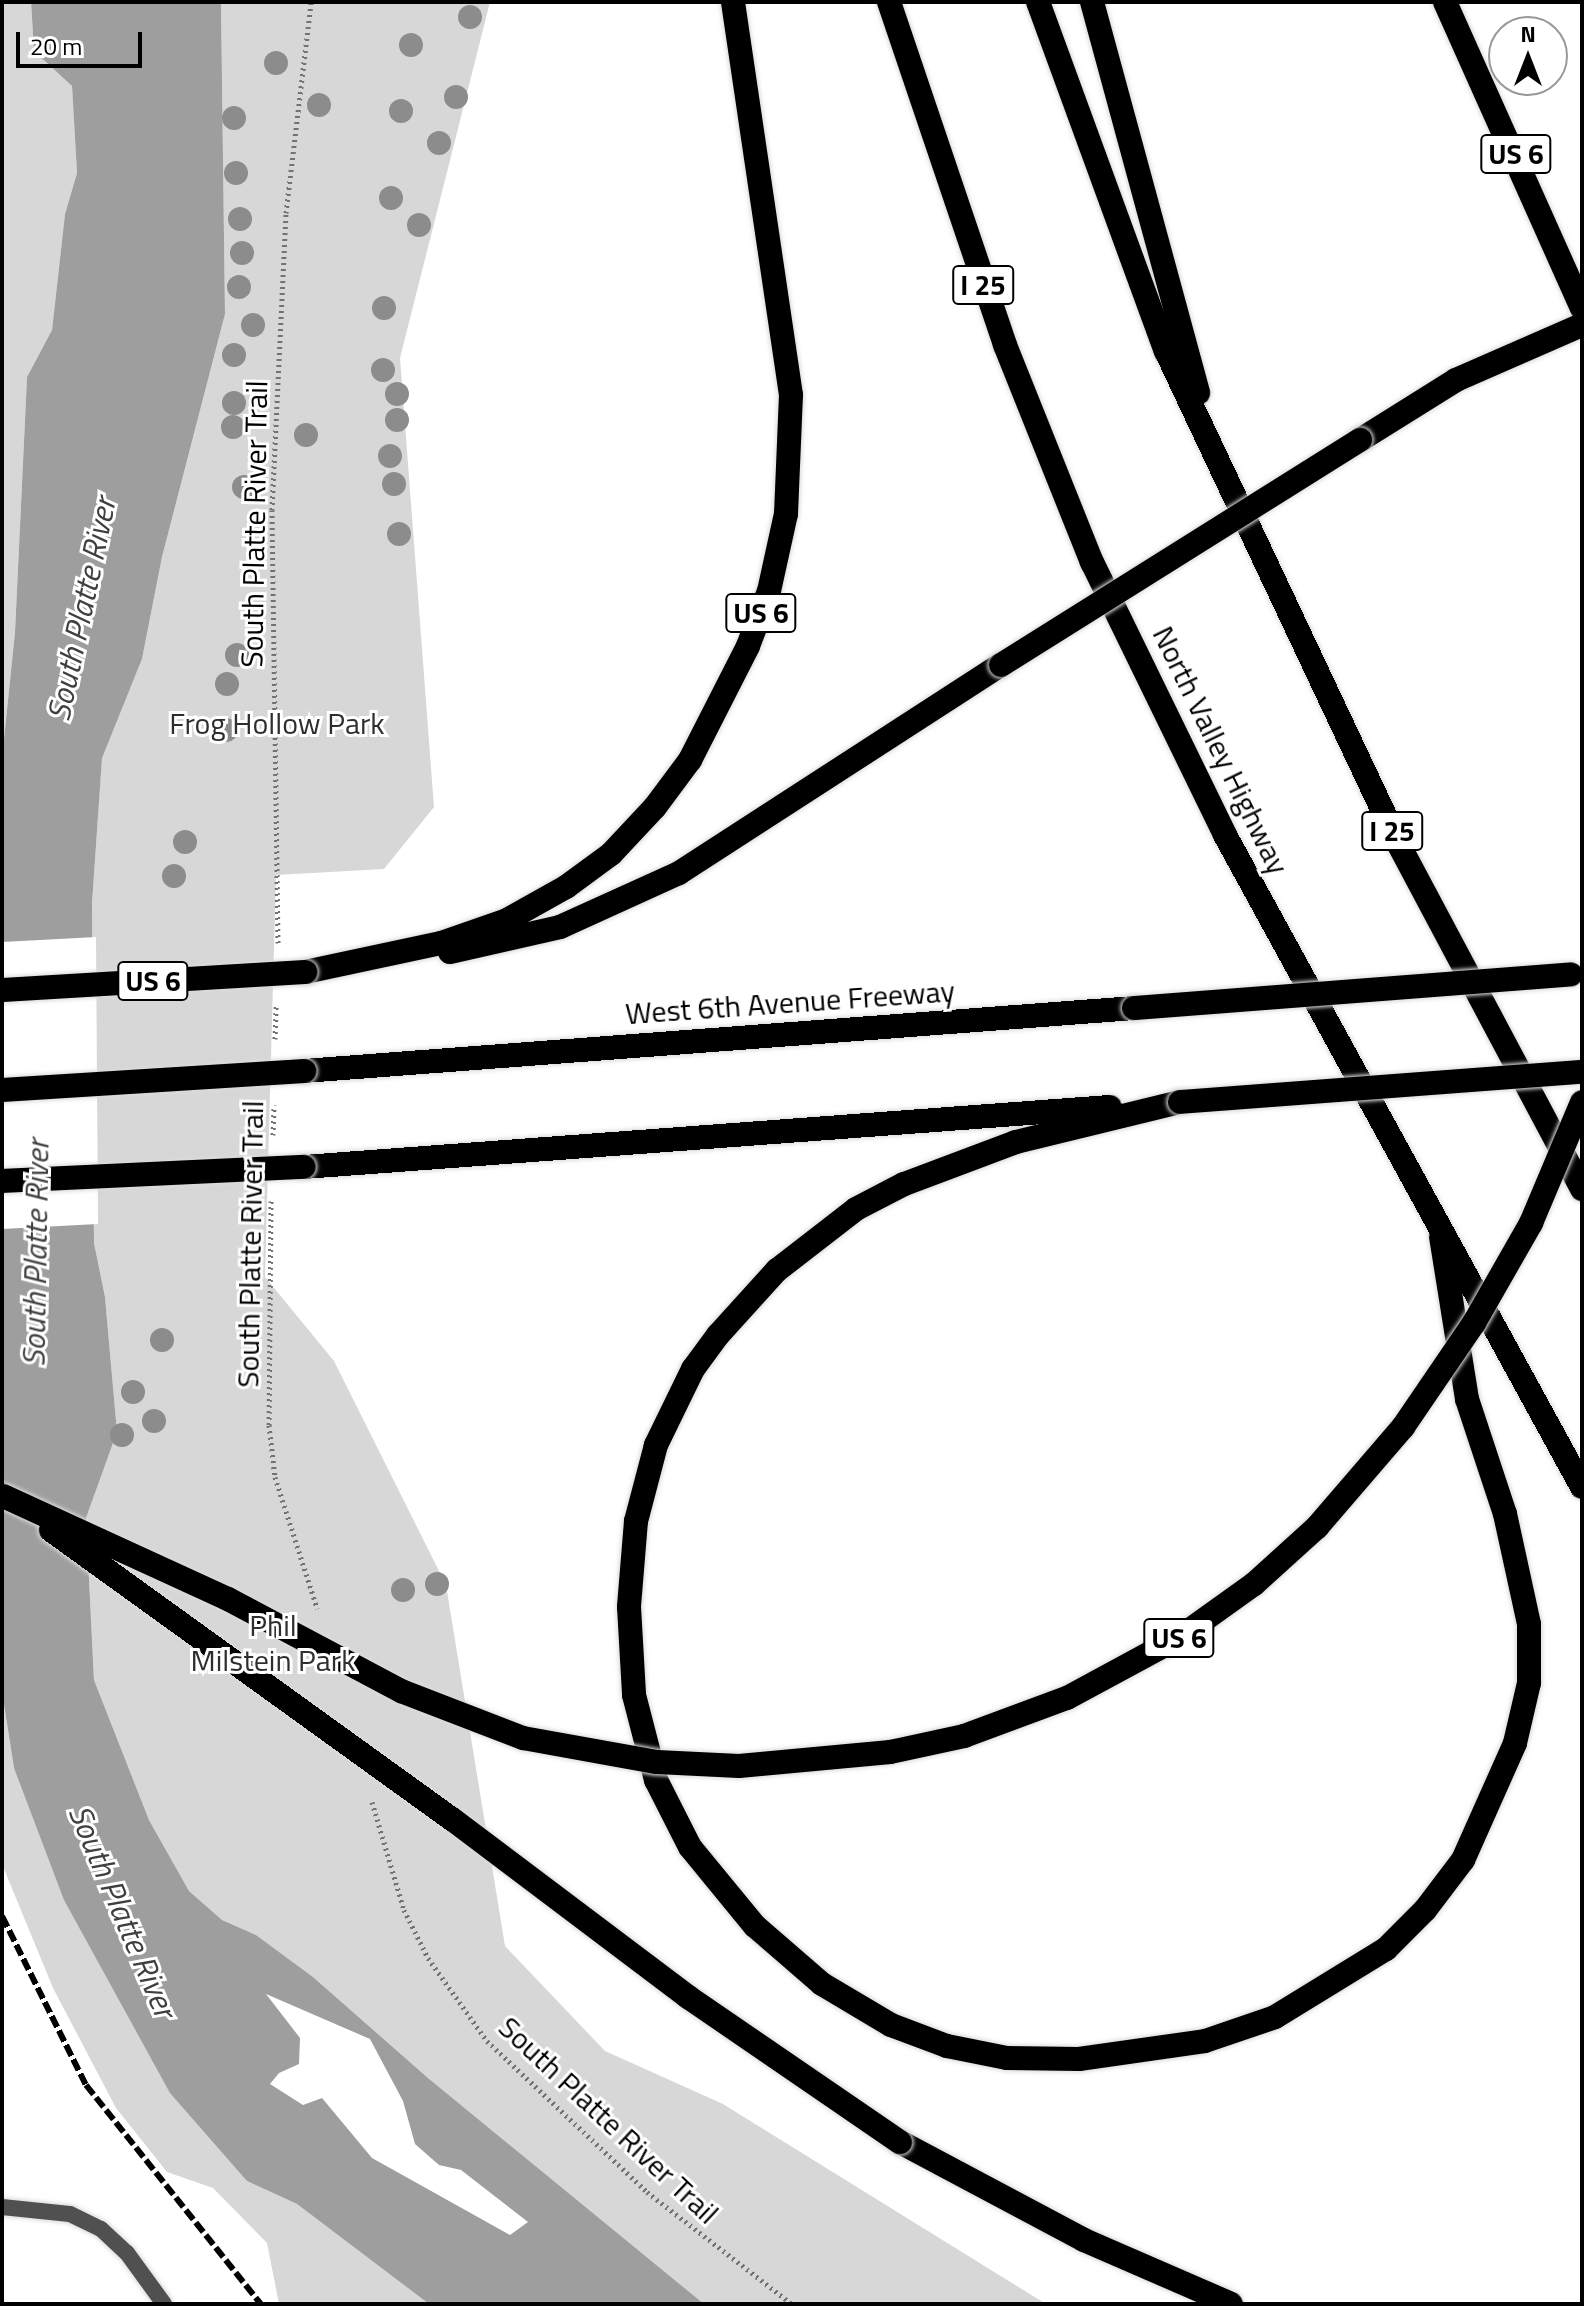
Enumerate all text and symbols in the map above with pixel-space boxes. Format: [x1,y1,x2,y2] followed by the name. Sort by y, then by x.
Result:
[20,16,146,66] scale bar
[1488,16,1568,96] north arrow
[1520,17,1536,51] text: N
[30,28,82,64] text: 20 m
[1480,130,1552,178] road number: US 6
[951,261,1015,309] road number: I 25
[233,380,275,668] street label: South Platte River Trail
[39,494,123,724] water label: South Platte River
[725,589,797,637] road number: US 6
[1145,620,1297,880] street label: North Valley Highway
[169,705,385,741] park label: Frog Hollow Park
[1360,807,1424,855] road number: I 25
[117,957,189,1005] road number: US 6
[624,973,956,1031] street label: West 6th Avenue Freeway
[229,1100,271,1388] street label: South Platte River Trail
[14,1139,56,1367] water label: South Platte River
[190,1607,356,1678] park label: Phil Milstein Park
[1143,1614,1215,1662] road number: US 6
[61,1799,185,2023] water label: South Platte River
[492,2009,726,2231] street label: South Platte River Trail

